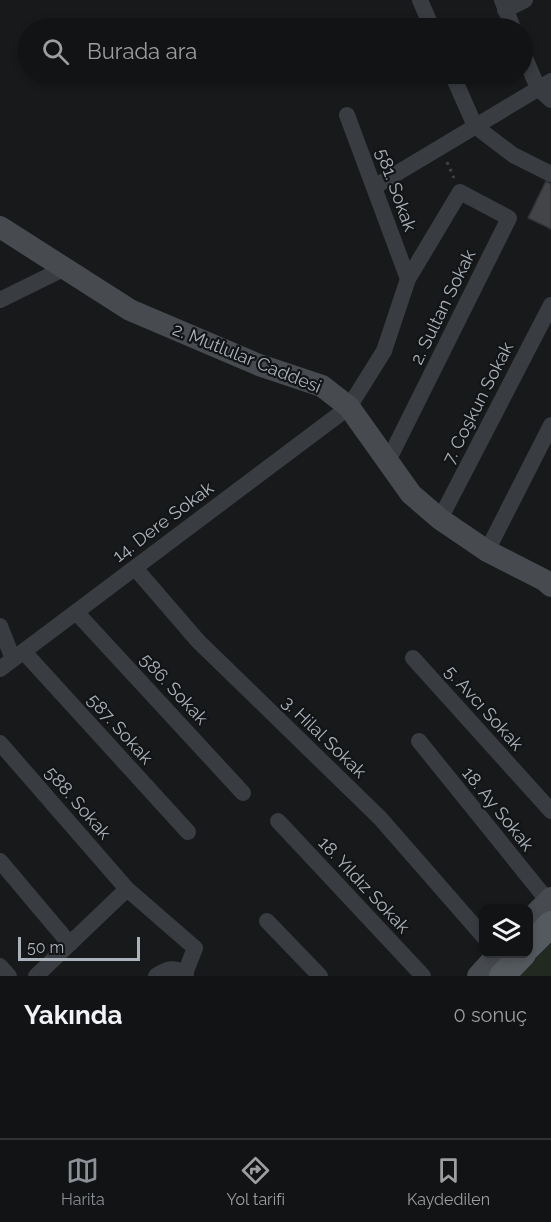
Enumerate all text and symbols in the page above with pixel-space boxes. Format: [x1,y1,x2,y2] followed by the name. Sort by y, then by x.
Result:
[18,18,533,84] search box
[39,35,72,68] icon: search
[87,38,197,64] text: Burada ara
[372,146,421,235] street label: 581. Sokak
[406,245,480,368] street label: 2. Sultan Sokak
[170,318,325,397] street label: 2. Mutlular Caddesi
[438,338,518,467] street label: 7. Coşkun Sokak
[108,477,218,566] street label: 14. Dere Sokak
[136,649,213,729] street label: 586. Sokak
[441,661,528,755] street label: 5. Avcı Sokak
[83,689,158,769] street label: 587. Sokak
[278,691,371,782] street label: 3. Hilal Sokak
[41,762,116,844] street label: 588. Sokak
[458,763,539,855] street label: 18. Ay Sokak
[314,832,415,938] street label: 18. Yıldız Sokak
[479,904,533,958] map controls
[479,904,533,958] button: layers
[18,934,140,962] scale bar
[27,938,64,957] text: 50 m
[24,1000,122,1030] text: Yakında
[454,1003,527,1027] text: 0 sonuç
[61,1154,105,1209] tab: Harita
[227,1154,285,1209] tab: Yol tarifi
[407,1154,490,1209] tab: Kaydedilen

